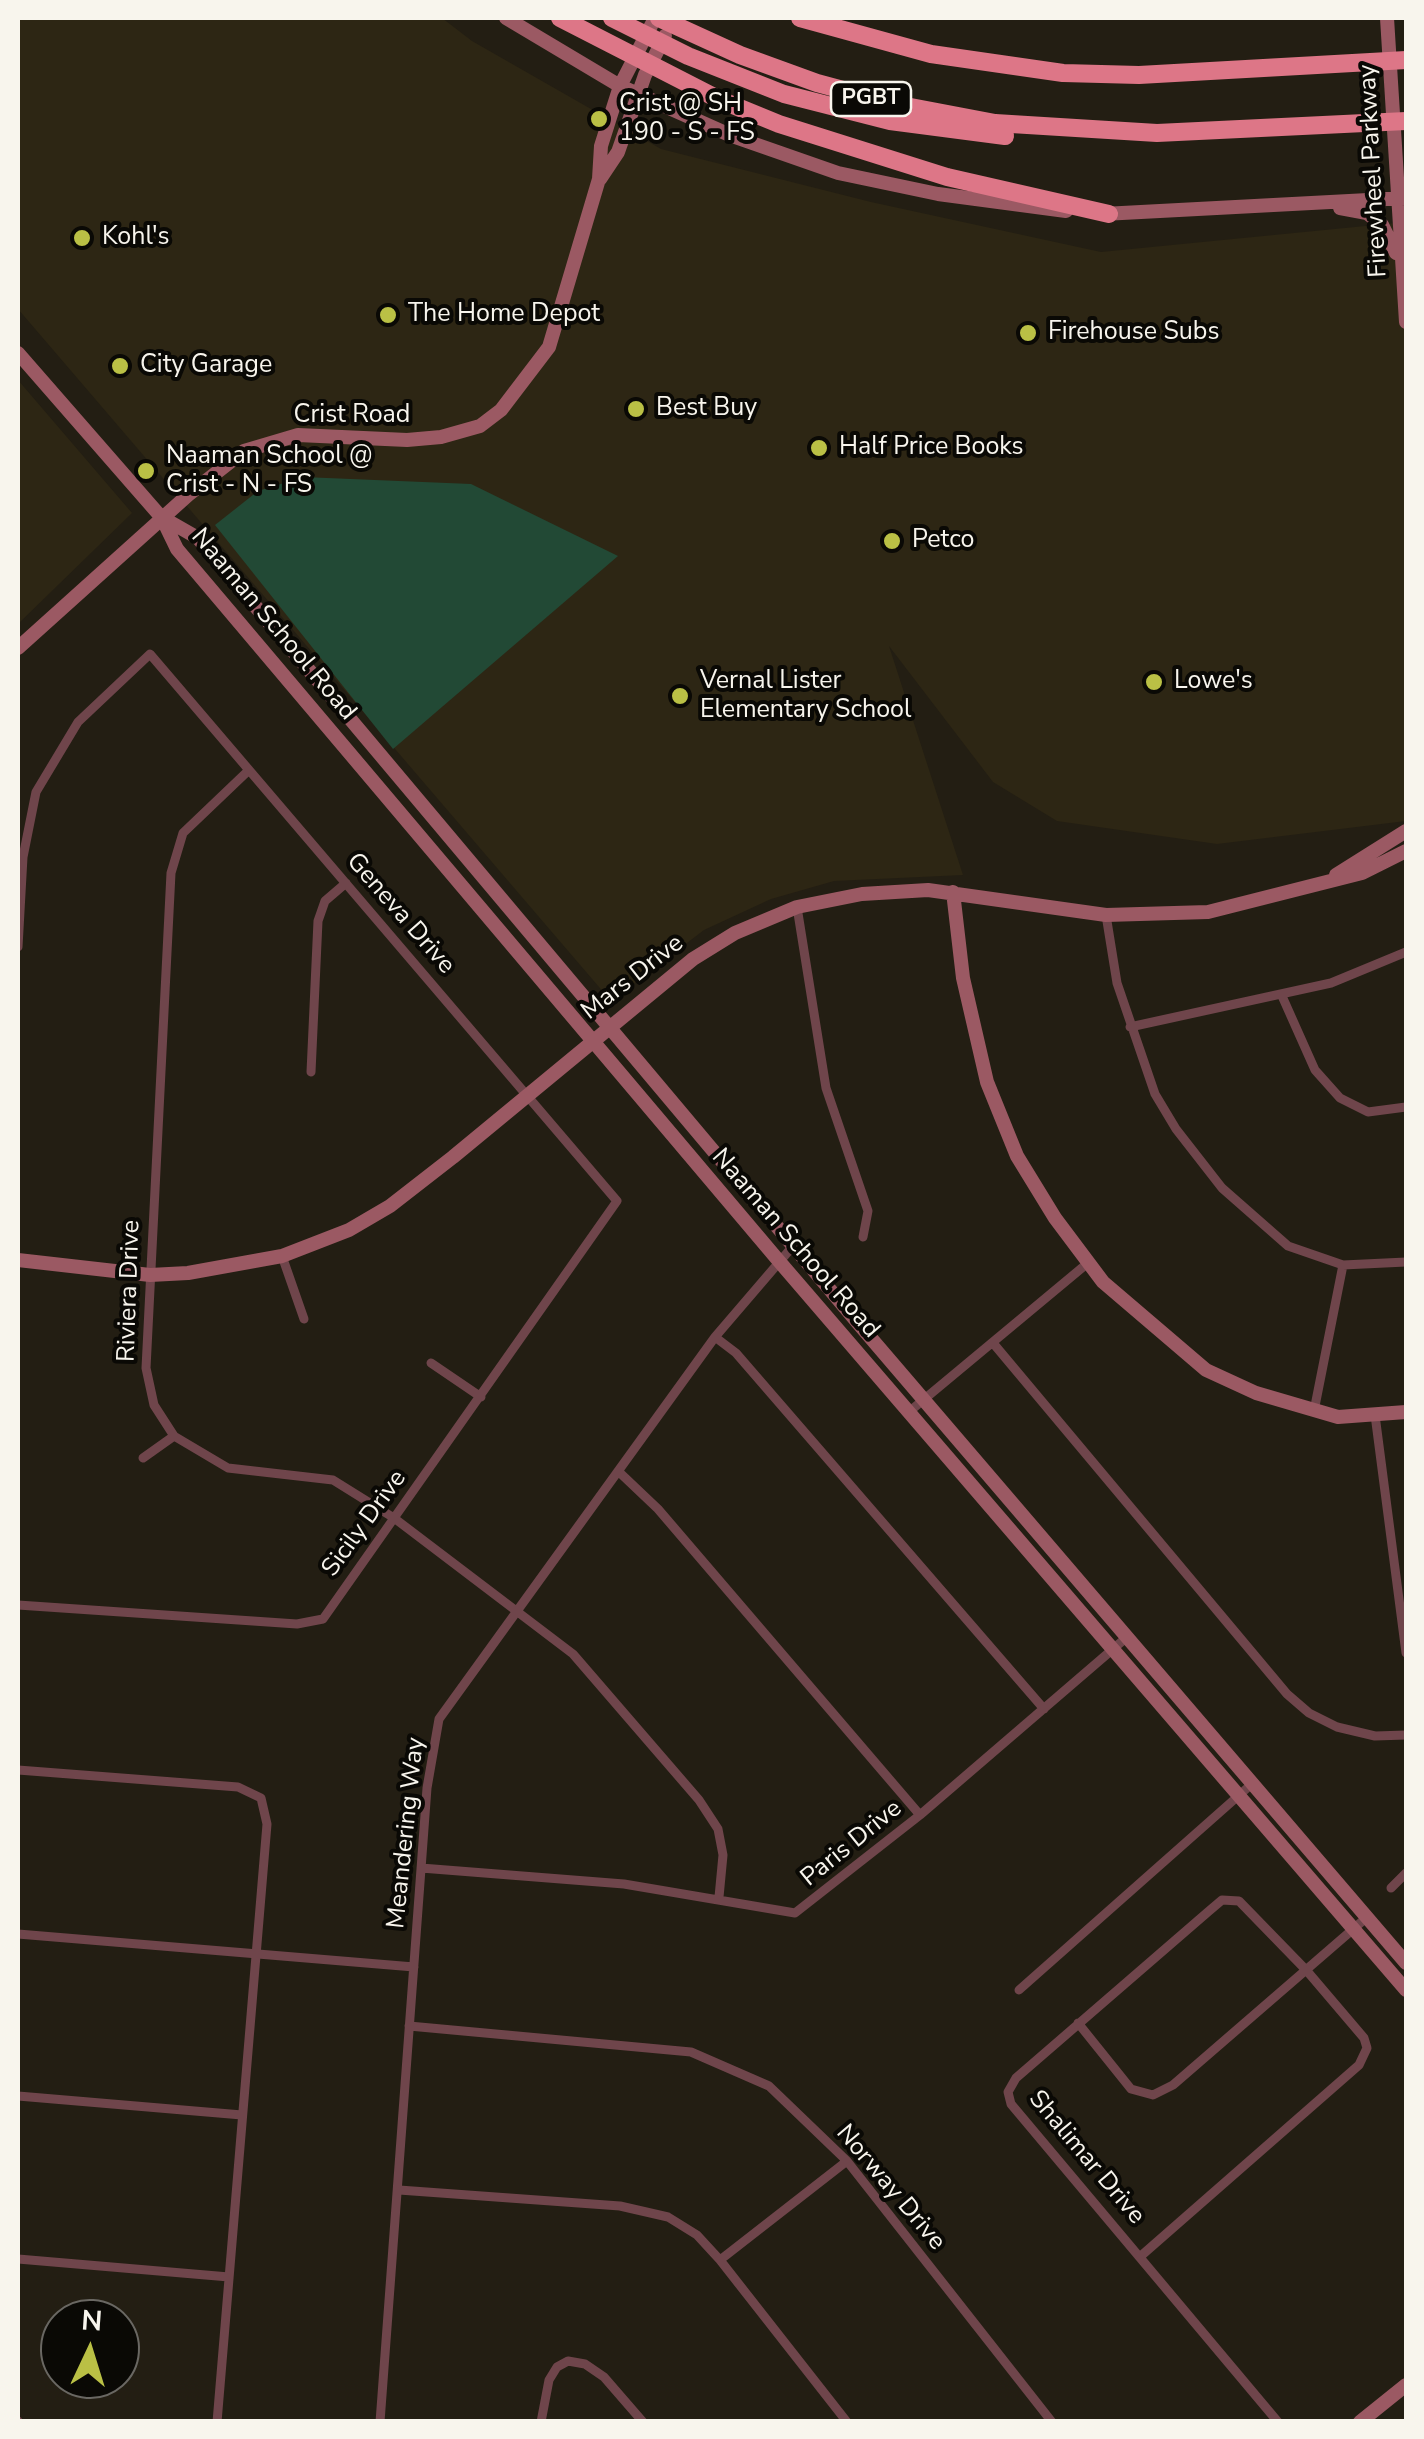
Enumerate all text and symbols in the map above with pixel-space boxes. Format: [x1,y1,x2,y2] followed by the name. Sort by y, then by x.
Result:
[1353,64,1395,278] street label: Firewheel Parkway
[831,82,911,116] road number: PGBT
[619,90,755,149] place label: Crist @ SH 190 - S - FS
[588,108,610,130] marker: Crist @ SH 190 - S - FS
[102,223,169,253] place label: Kohl's
[71,227,93,249] marker: Kohl's
[408,300,600,330] place label: The Home Depot
[377,304,399,326] marker: The Home Depot
[1048,318,1219,348] place label: Firehouse Subs
[1017,322,1039,344] marker: Firehouse Subs
[140,351,272,381] place label: City Garage
[109,355,131,377] marker: City Garage
[656,394,757,424] place label: Best Buy
[625,398,647,420] marker: Best Buy
[294,401,410,431] street label: Crist Road
[839,433,1024,463] place label: Half Price Books
[808,437,830,459] marker: Half Price Books
[166,442,373,501] place label: Naaman School @ Crist - N - FS
[135,460,157,482] marker: Naaman School @ Crist - N - FS
[184,523,362,727] street label: Naaman School Road
[912,526,974,556] place label: Petco
[881,530,903,552] marker: Petco
[700,667,911,726] place label: Vernal Lister Elementary School
[1174,667,1253,697] place label: Lowe's
[1143,671,1165,693] marker: Lowe's
[669,685,691,707] marker: Vernal Lister Elementary School
[339,847,461,981] street label: Geneva Drive
[576,929,690,1027] street label: Mars Drive
[705,1143,885,1345] street label: Naaman School Road
[113,1219,147,1363] street label: Riviera Drive
[316,1465,414,1583] street label: Sicily Drive
[382,1736,432,1930] street label: Meandering Way
[796,1794,908,1894] street label: Paris Drive
[1021,2085,1151,2231] street label: Shalimar Drive
[829,2119,951,2257] street label: Norway Drive
[40,2299,140,2399] north arrow
[80,2301,104,2341] text: N

